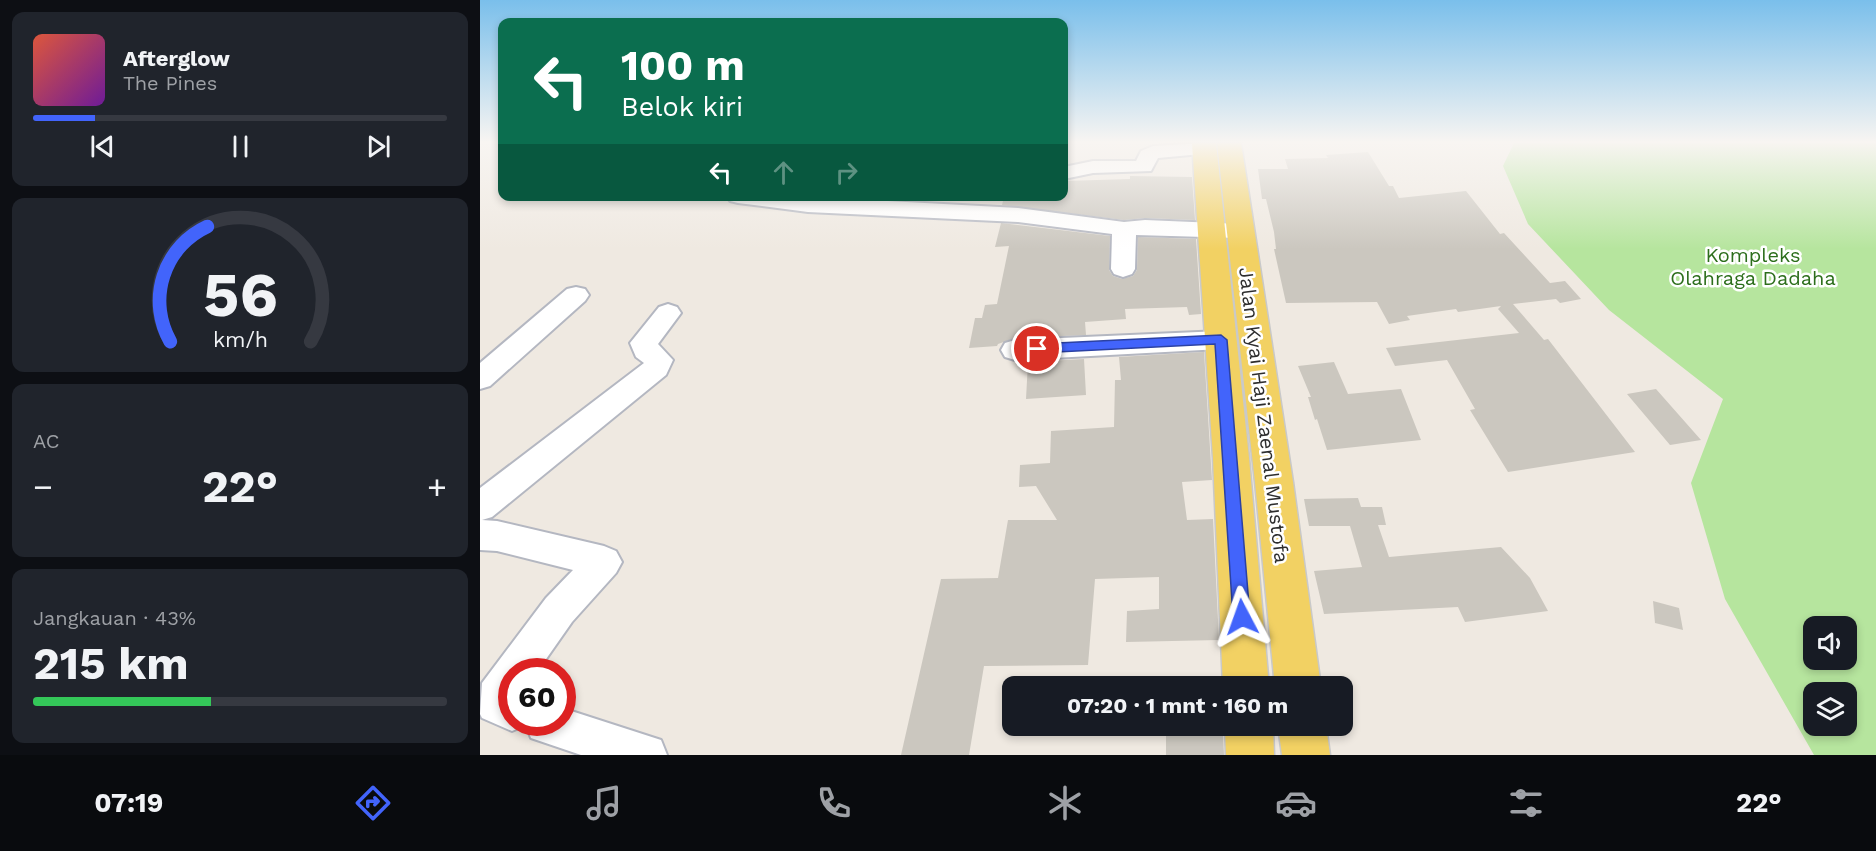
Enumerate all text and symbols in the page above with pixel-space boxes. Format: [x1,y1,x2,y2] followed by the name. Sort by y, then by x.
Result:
[621,41,745,90] text: 100 m
[522,42,600,120] icon: left
[123,46,230,71] text: Afterglow
[123,71,217,95] text: The Pines
[621,91,743,123] text: Belok kiri
[86,130,119,163] icon: previous
[224,130,257,163] icon: pause
[362,130,395,163] icon: next
[704,156,737,189] icon: left
[767,156,800,189] icon: ahead
[830,156,863,189] icon: right
[1670,243,1836,290] park label: Kompleks Olahraga Dadaha
[203,258,277,331] text: 56
[1234,266,1294,564] street label: Jalan Kyai Haji Zaenal Mustofa
[1011,323,1062,374] pin
[212,327,268,352] text: km/h
[1020,332,1053,365] icon: arrive
[33,429,59,453] text: AC
[202,460,278,513] text: 22°
[33,467,53,506] text: −
[427,467,447,506] text: +
[1210,585,1274,649] position arrow
[33,606,196,630] text: Jangkauan · 43%
[1803,616,1857,736] map controls
[1803,616,1857,670] button: sound
[33,637,189,690] text: 215 km
[498,658,576,736] speed limit sign: 60
[1803,682,1857,736] button: layers
[1067,693,1288,718] text: 07:20 · 1 mnt · 160 m
[352,782,394,824] icon: directions
[583,782,625,824] icon: music
[813,782,855,824] icon: phone
[1044,782,1086,824] icon: climate
[1275,782,1317,824] icon: car
[1505,782,1547,824] icon: filters
[94,787,163,819] text: 07:19
[1736,787,1782,819] text: 22°

